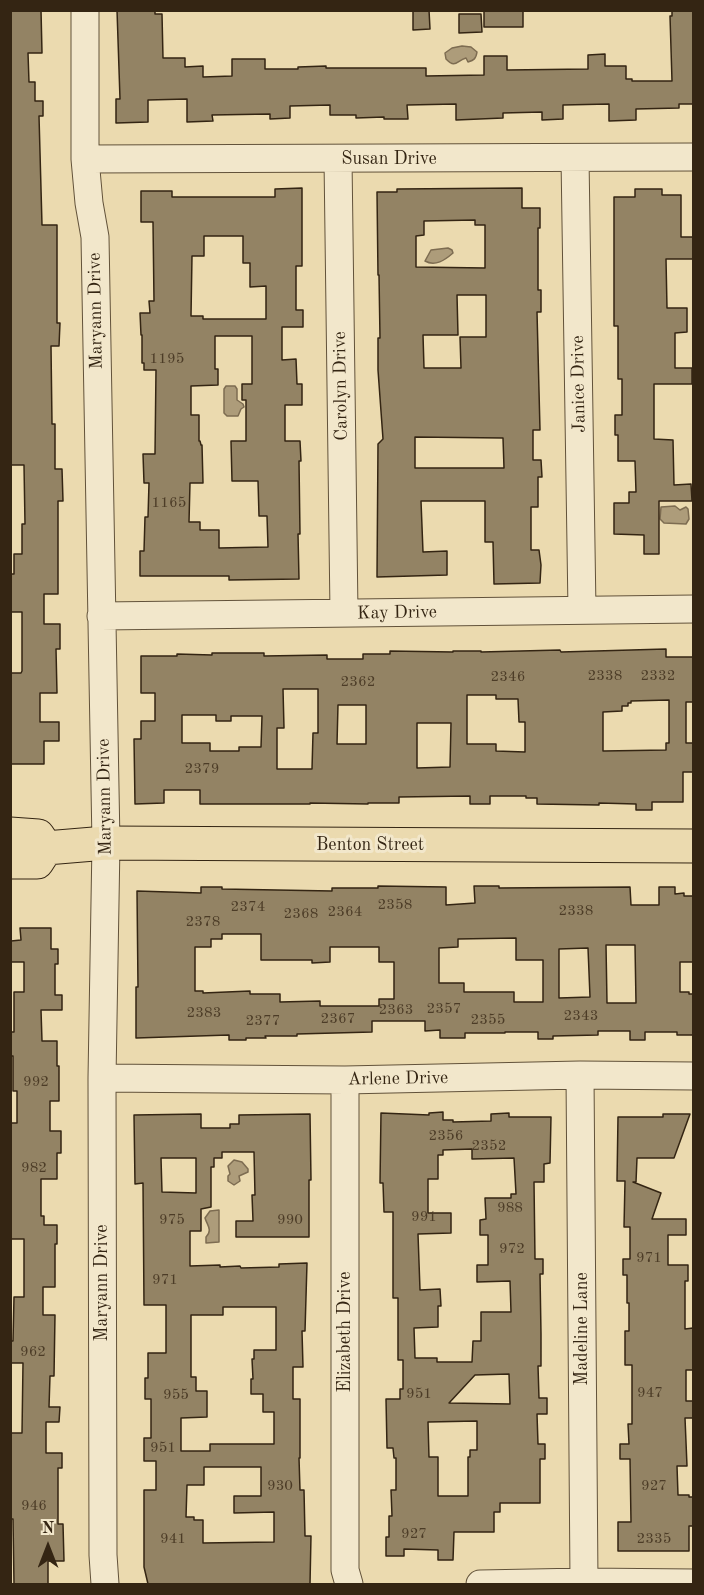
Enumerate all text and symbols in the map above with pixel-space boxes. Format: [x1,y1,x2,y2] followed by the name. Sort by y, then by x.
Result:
[341,148,437,170] street label: Susan Drive
[84,252,108,370] street label: Maryann Drive
[329,331,353,441] street label: Carolyn Drive
[567,335,591,433] street label: Janice Drive
[150,350,184,368] house number: 1195
[152,494,186,512] house number: 1165
[357,602,437,624] street label: Kay Drive
[588,667,622,685] house number: 2338
[641,667,675,685] house number: 2332
[491,668,525,686] house number: 2346
[341,673,375,691] house number: 2362
[93,738,117,856] street label: Maryann Drive
[185,760,219,778] house number: 2379
[316,834,424,856] street label: Benton Street
[378,896,412,914] house number: 2358
[231,898,265,916] house number: 2374
[559,902,593,920] house number: 2338
[328,903,362,921] house number: 2364
[284,905,318,923] house number: 2368
[186,913,220,931] house number: 2378
[427,1000,461,1018] house number: 2357
[379,1001,413,1019] house number: 2363
[187,1004,221,1022] house number: 2383
[564,1007,598,1025] house number: 2343
[321,1010,355,1028] house number: 2367
[471,1011,505,1029] house number: 2355
[246,1012,280,1030] house number: 2377
[348,1067,448,1091] street label: Arlene Drive
[23,1073,49,1091] house number: 992
[429,1127,463,1145] house number: 2356
[472,1137,506,1155] house number: 2352
[21,1159,47,1177] house number: 982
[497,1199,523,1217] house number: 988
[411,1208,437,1226] house number: 991
[159,1211,185,1229] house number: 975
[277,1211,303,1229] house number: 990
[91,1225,113,1341] street label: Maryann Drive
[499,1240,525,1258] house number: 972
[636,1249,662,1267] house number: 971
[152,1271,178,1289] house number: 971
[334,1272,356,1392] street label: Elizabeth Drive
[571,1272,593,1386] street label: Madeline Lane
[20,1343,46,1361] house number: 962
[637,1384,663,1402] house number: 947
[406,1385,432,1403] house number: 951
[163,1386,189,1404] house number: 955
[150,1439,176,1457] house number: 951
[267,1477,293,1495] house number: 930
[641,1477,667,1495] house number: 927
[21,1497,47,1515] house number: 946
[18,1517,78,1577] north arrow
[42,1521,54,1537] text: N
[401,1525,427,1543] house number: 927
[160,1530,186,1548] house number: 941
[637,1530,671,1548] house number: 2335

